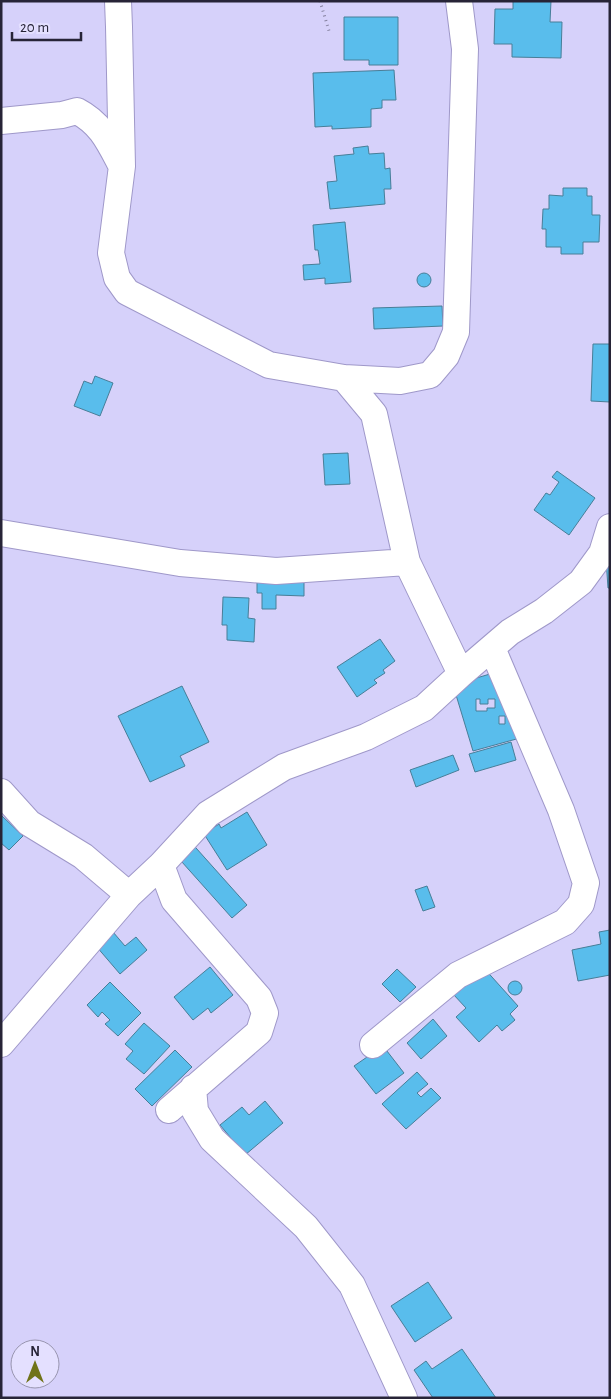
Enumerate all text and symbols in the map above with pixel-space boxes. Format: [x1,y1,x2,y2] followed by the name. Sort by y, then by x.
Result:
[12,10,81,42] scale bar
[20,20,49,35] text: 20 m
[10,1339,60,1389] north arrow
[30,1345,40,1359] text: N

